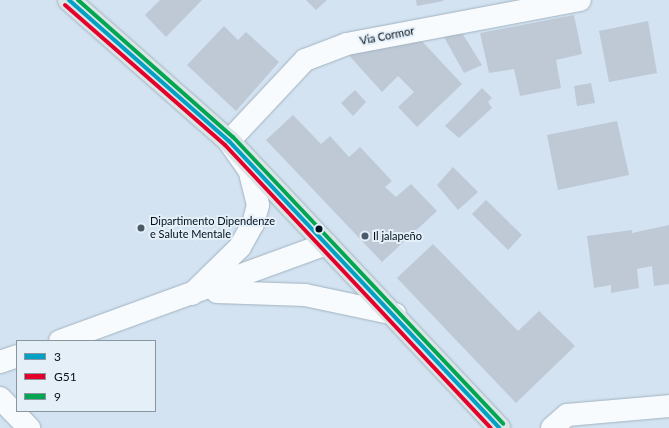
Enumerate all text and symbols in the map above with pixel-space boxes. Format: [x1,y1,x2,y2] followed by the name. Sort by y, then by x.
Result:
[359,24,415,48] street label: Via Cormor
[150,215,275,241] place label: Dipartimento Dipendenze e Salute Mentale
[135,222,147,234] marker: Dipartimento Dipendenze e Salute Mentale
[314,224,324,234] unlabelled marker
[373,229,422,243] place label: Il jalapeño
[360,231,370,241] marker: Il jalapeño
[16,340,156,412] legend
[54,349,61,364] text: 3
[54,369,77,384] text: G51
[54,389,61,404] text: 9

